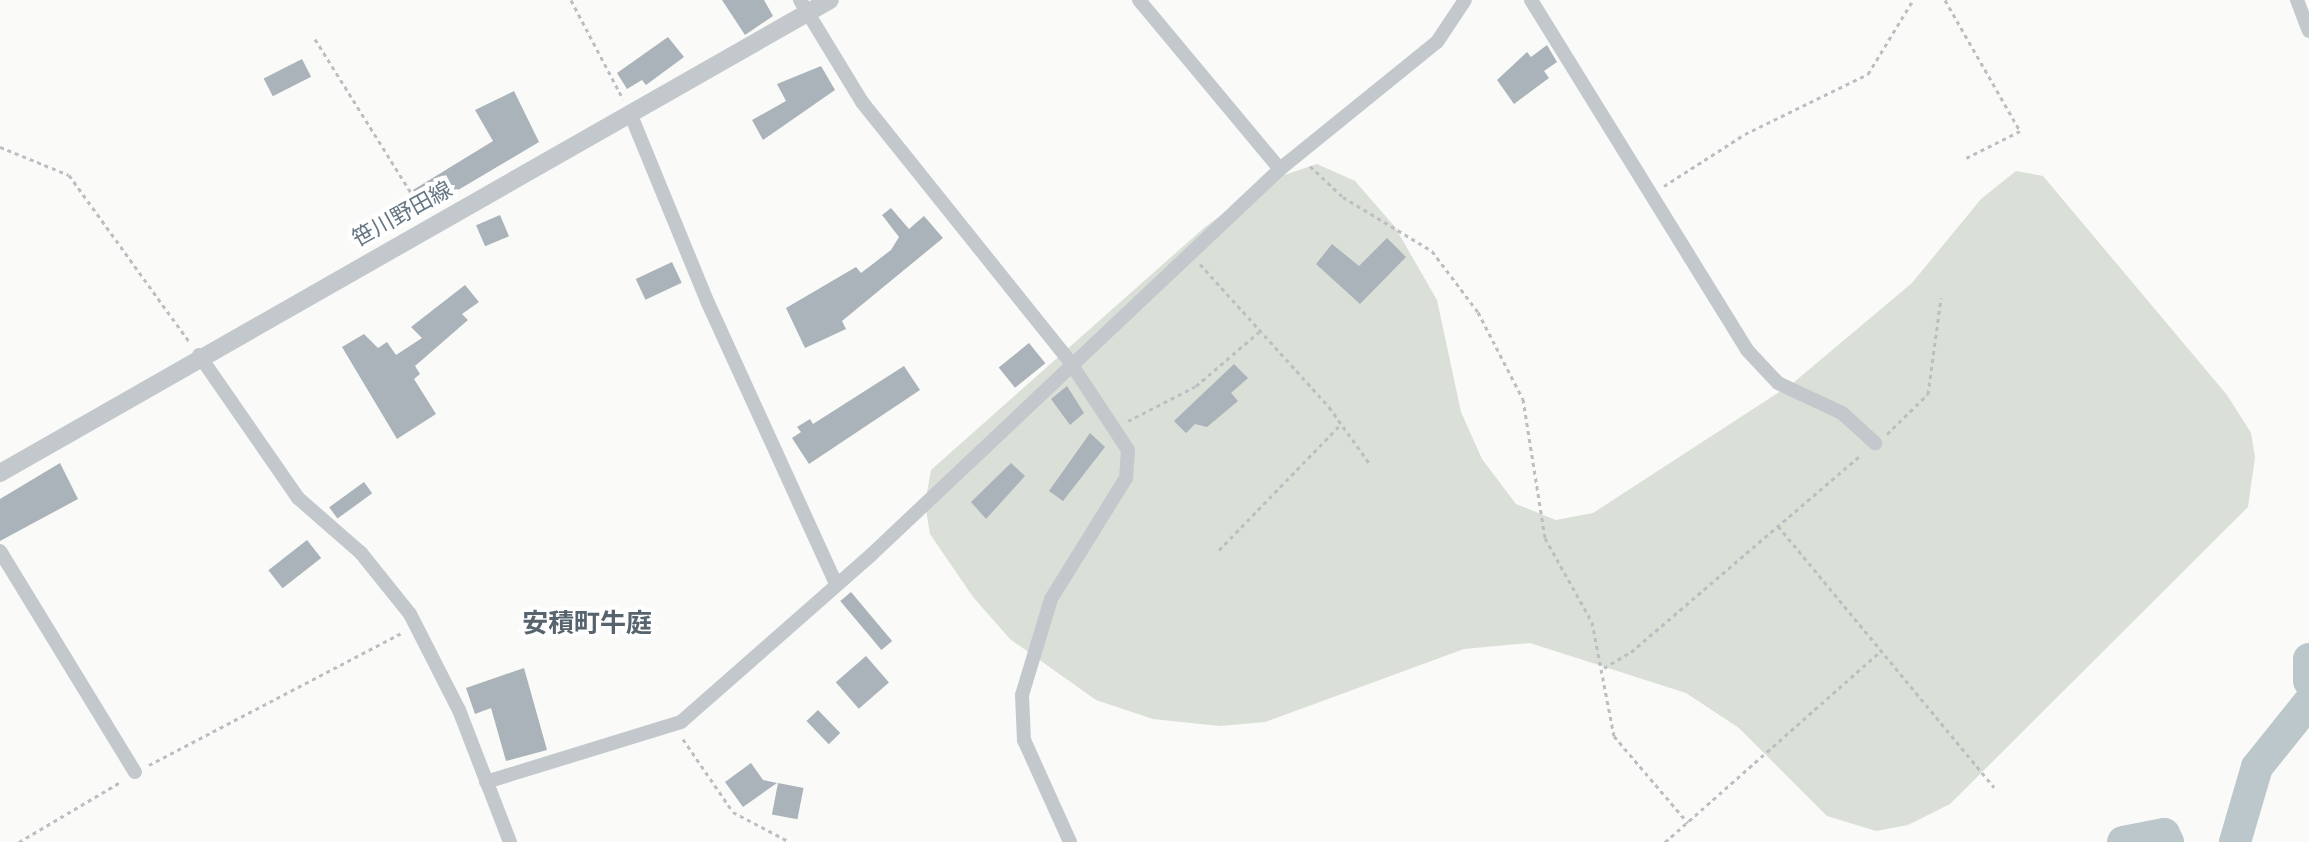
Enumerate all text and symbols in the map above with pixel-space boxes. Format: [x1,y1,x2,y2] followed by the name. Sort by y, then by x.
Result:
[347,176,457,252] street label: 笹川野田線
[522,608,652,640] district label: 安積町牛庭

